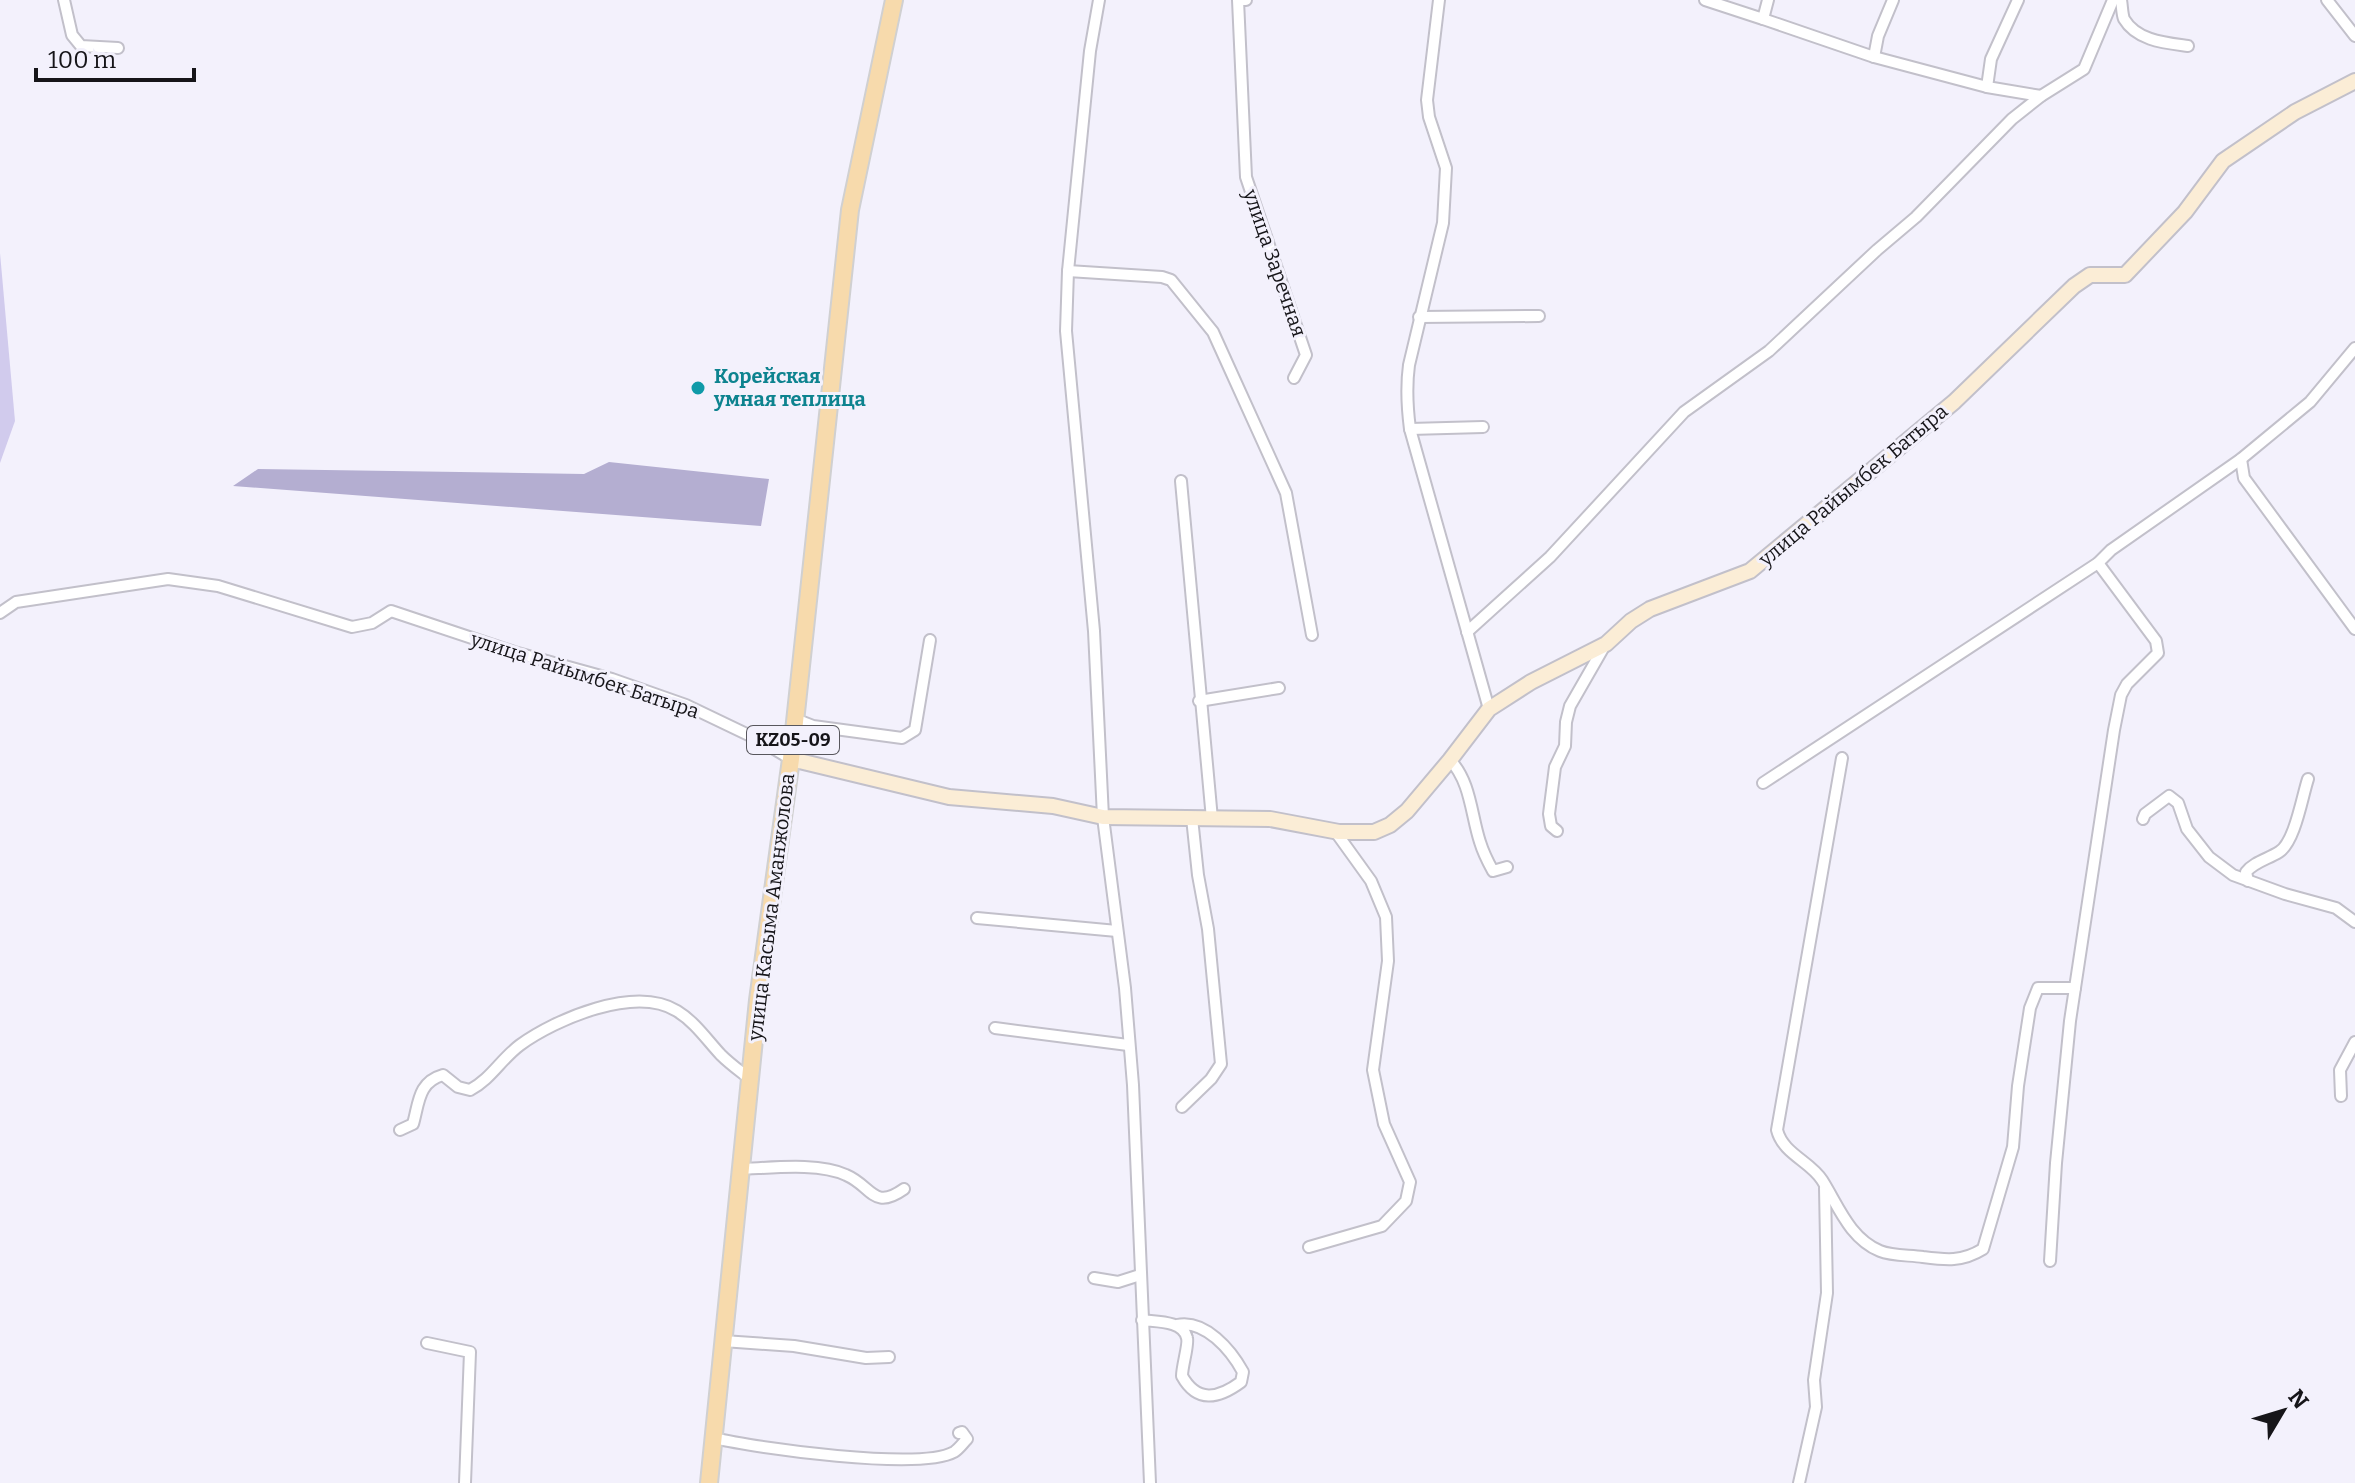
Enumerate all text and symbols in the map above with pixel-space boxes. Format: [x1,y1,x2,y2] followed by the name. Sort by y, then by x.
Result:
[36,32,194,82] scale bar
[48,46,116,74] text: 100 m
[1238,185,1311,340] street label: улица Заречная
[713,364,866,411] place label: Корейская умная теплица
[689,379,707,397] marker: Корейская умная теплица
[1753,399,1952,572] street label: улица Райымбек Батыра
[467,626,702,723] street label: улица Райымбек Батыра
[747,726,839,754] road number: KZ05-09
[743,772,799,1043] street label: улица Касыма Аманжолова
[2243,1371,2323,1451] north arrow
[2282,1384,2314,1414] text: N

